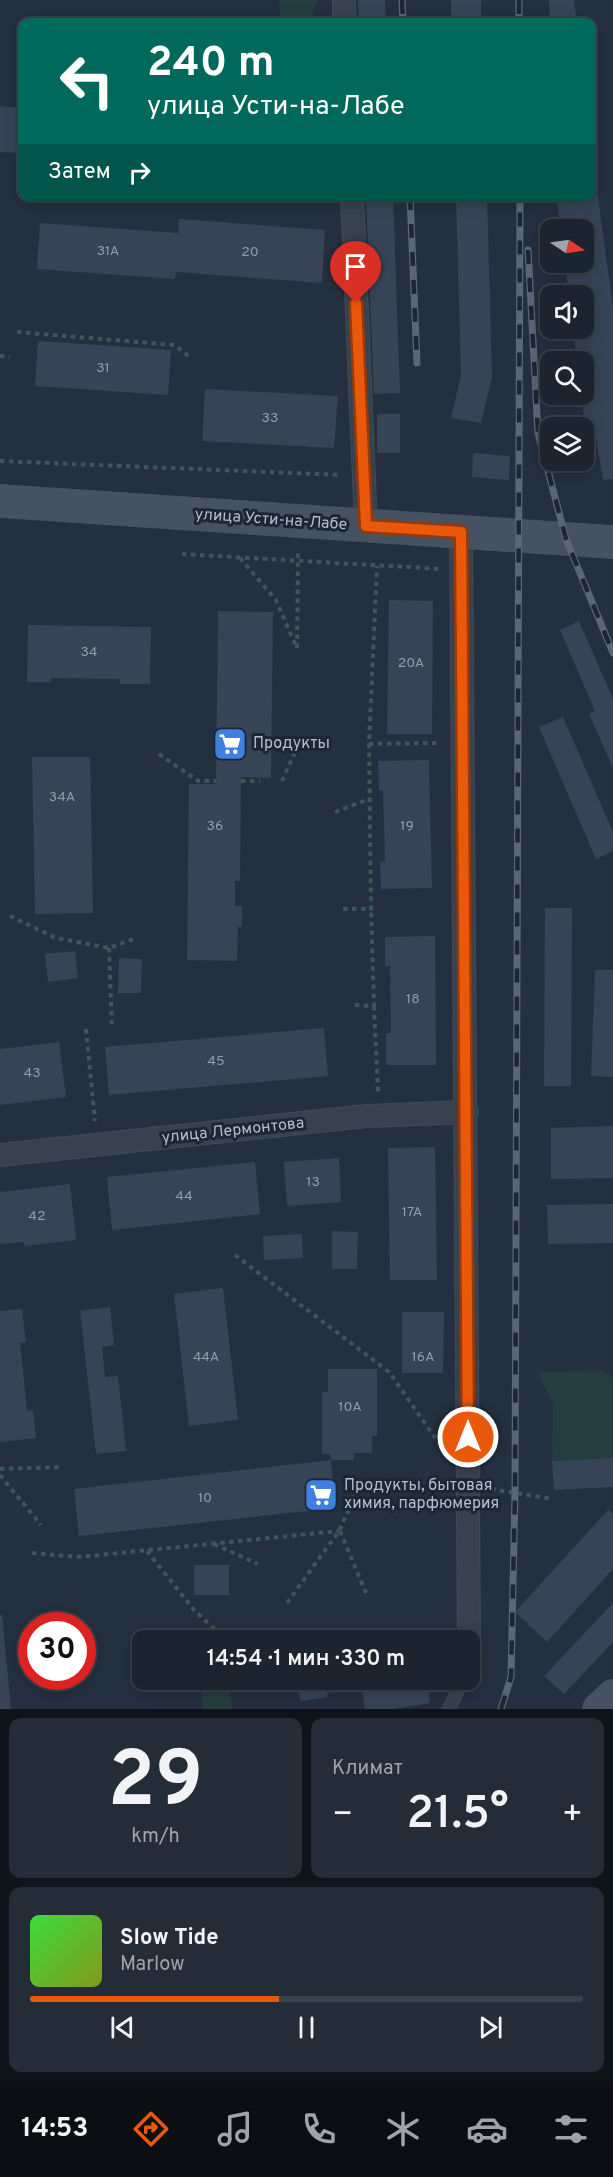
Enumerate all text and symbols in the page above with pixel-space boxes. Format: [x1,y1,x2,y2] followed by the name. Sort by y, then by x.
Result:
[147,38,275,91] text: 240 m
[48,42,126,120] icon: left
[147,90,405,124] text: улица Усти-на-Лабе
[123,156,156,189] icon: right
[48,159,111,186] text: Затем
[540,219,594,273] north arrow
[540,219,594,471] map controls
[330,241,381,303] pin
[97,243,119,260] house number: 31А
[241,244,259,261] house number: 20
[339,250,372,283] icon: arrive
[540,285,594,339] button: sound
[540,351,594,405] button: search
[96,360,110,377] house number: 31
[262,410,278,427] house number: 33
[540,417,594,471] button: layers
[194,505,348,535] street label: улица Усти-на-Лабе
[80,644,98,661] house number: 34
[398,655,424,672] house number: 20А
[212,726,248,762] supermarket icon: Продукты
[253,734,330,754] place label: Продукты
[49,789,75,806] house number: 34А
[207,818,223,835] house number: 36
[400,818,414,835] house number: 19
[406,991,420,1008] house number: 18
[207,1053,225,1070] house number: 45
[23,1065,41,1082] house number: 43
[161,1114,305,1148] street label: улица Лермонтова
[306,1174,320,1191] house number: 13
[175,1188,193,1205] house number: 44
[402,1204,422,1221] house number: 17А
[28,1208,46,1225] house number: 42
[193,1349,219,1366] house number: 44А
[412,1349,434,1366] house number: 16А
[338,1399,362,1416] house number: 10А
[436,1405,500,1469] position arrow
[344,1476,499,1514] place label: Продукты, бытовая химия, парфюмерия
[303,1477,339,1513] supermarket icon: Продукты, бытовая химия, парфюмерия
[198,1490,212,1507] house number: 10
[18,1612,96,1690] speed limit sign: 30
[207,1646,405,1673] text: 14:54 · 1 мин · 330 m
[108,1735,203,1834] text: 29
[332,1756,403,1782] text: Климат
[406,1787,509,1844] text: 21.5°
[332,1795,353,1837] text: −
[562,1795,583,1837] text: +
[131,1824,180,1850] text: km/h
[120,1925,219,1952] text: Slow Tide
[120,1952,184,1978] text: Marlow
[106,2011,139,2044] icon: previous
[290,2011,323,2044] icon: pause
[474,2011,507,2044] icon: next
[130,2108,172,2150] icon: directions
[214,2108,256,2150] icon: music
[298,2108,340,2150] icon: phone
[382,2108,424,2150] icon: climate
[466,2108,508,2150] icon: car
[550,2108,592,2150] icon: filters
[21,2112,88,2146] text: 14:53

